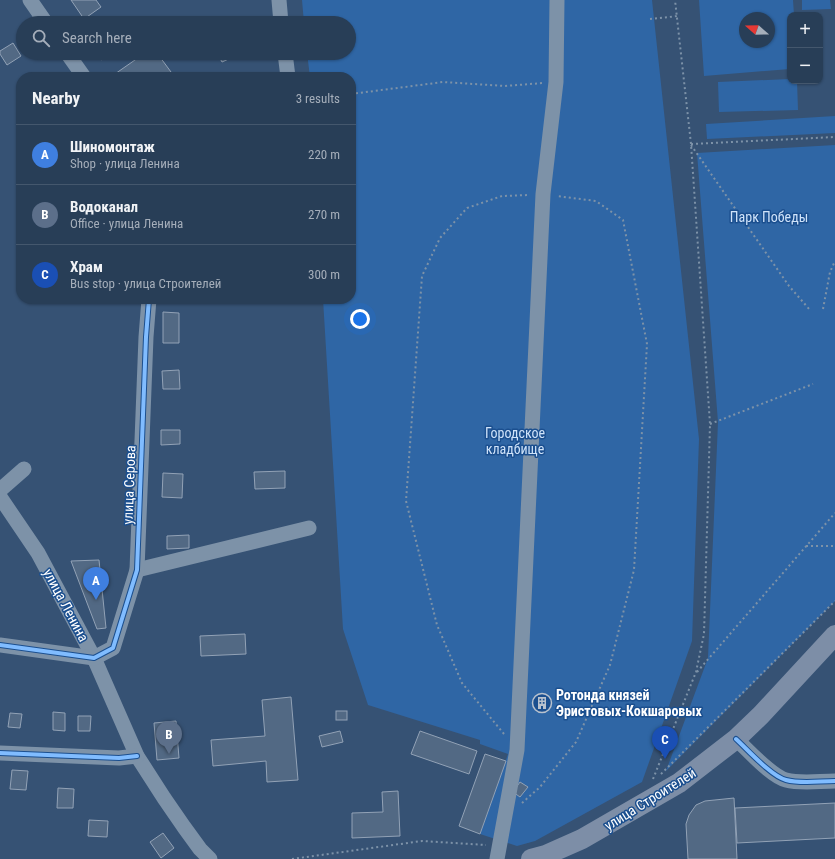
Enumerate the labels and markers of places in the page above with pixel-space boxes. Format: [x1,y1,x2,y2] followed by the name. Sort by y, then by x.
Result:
[83,567,109,600] pin: A
[556,687,703,719] place label: Ротонда князей Эристовых-Кокшаровых
[531,692,553,714] building icon: Ротонда князей Эристовых-Кокшаровых
[156,721,182,754] pin: B
[652,726,678,759] pin: C

